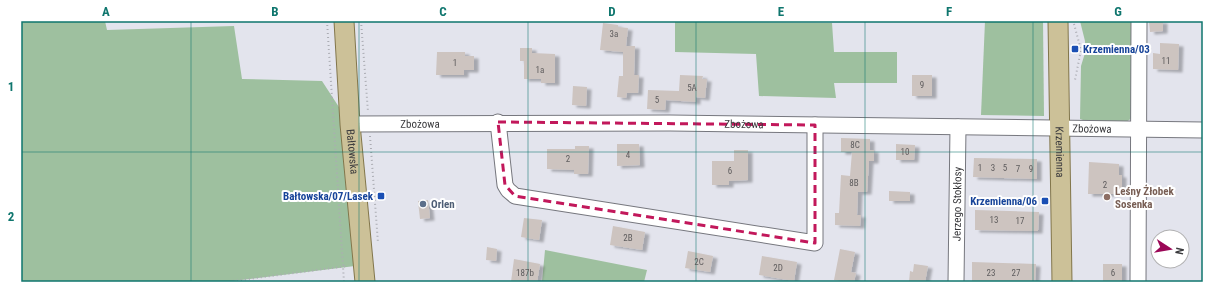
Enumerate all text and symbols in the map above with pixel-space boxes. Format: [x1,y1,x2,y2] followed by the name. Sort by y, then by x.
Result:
[102,4,110,19] text: A
[271,4,279,19] text: B
[439,4,447,19] text: C
[608,4,616,19] text: D
[778,4,785,19] text: E
[946,4,952,19] text: F
[1114,4,1122,19] text: G
[610,29,618,39] house number: 3a
[1083,43,1150,56] place label: Krzemienna/03
[1070,44,1080,54] marker: Krzemienna/03
[1162,56,1170,66] house number: 11
[453,58,457,68] house number: 1
[536,65,544,75] house number: 1a
[8,79,14,94] text: 1
[920,80,924,90] house number: 9
[687,83,697,93] house number: 5A
[655,95,660,105] house number: 5
[400,118,440,131] street label: Zbożowa
[724,118,764,131] street label: Zbożowa
[1072,122,1112,136] street label: Zbożowa
[1053,126,1066,178] street label: Krzemienna
[344,129,361,175] street label: Bałtowska
[850,140,860,150] house number: 8C
[901,147,909,157] house number: 10
[626,150,631,160] house number: 4
[566,154,571,164] house number: 2
[978,163,982,173] house number: 1
[991,163,995,173] house number: 3
[1003,163,1008,173] house number: 5
[1016,164,1021,174] house number: 7
[1029,164,1033,174] house number: 9
[728,166,732,176] house number: 6
[951,166,964,241] street label: Jerzego Stokłosy
[849,178,859,188] house number: 8B
[1103,180,1108,190] house number: 2
[1115,184,1175,211] place label: Leśny Żłobek Sosenka
[283,190,374,203] place label: Bałtowska/07/Lasek
[376,191,386,201] marker: Bałtowska/07/Lasek
[1102,192,1112,202] marker: Leśny Żłobek Sosenka
[970,195,1037,208] place label: Krzemienna/06
[1040,196,1050,206] marker: Krzemienna/06
[431,198,455,211] place label: Orlen
[418,199,428,209] marker: Orlen
[8,209,15,224] text: 2
[990,215,998,225] house number: 13
[1016,216,1025,226] house number: 17
[1150,229,1190,269] north arrow
[623,233,633,243] house number: 2B
[1172,246,1186,256] text: N
[694,257,704,267] house number: 2C
[773,263,783,273] house number: 2D
[516,268,534,278] house number: 187b
[987,268,995,278] house number: 23
[1012,268,1021,278] house number: 27
[1111,268,1115,278] house number: 6

